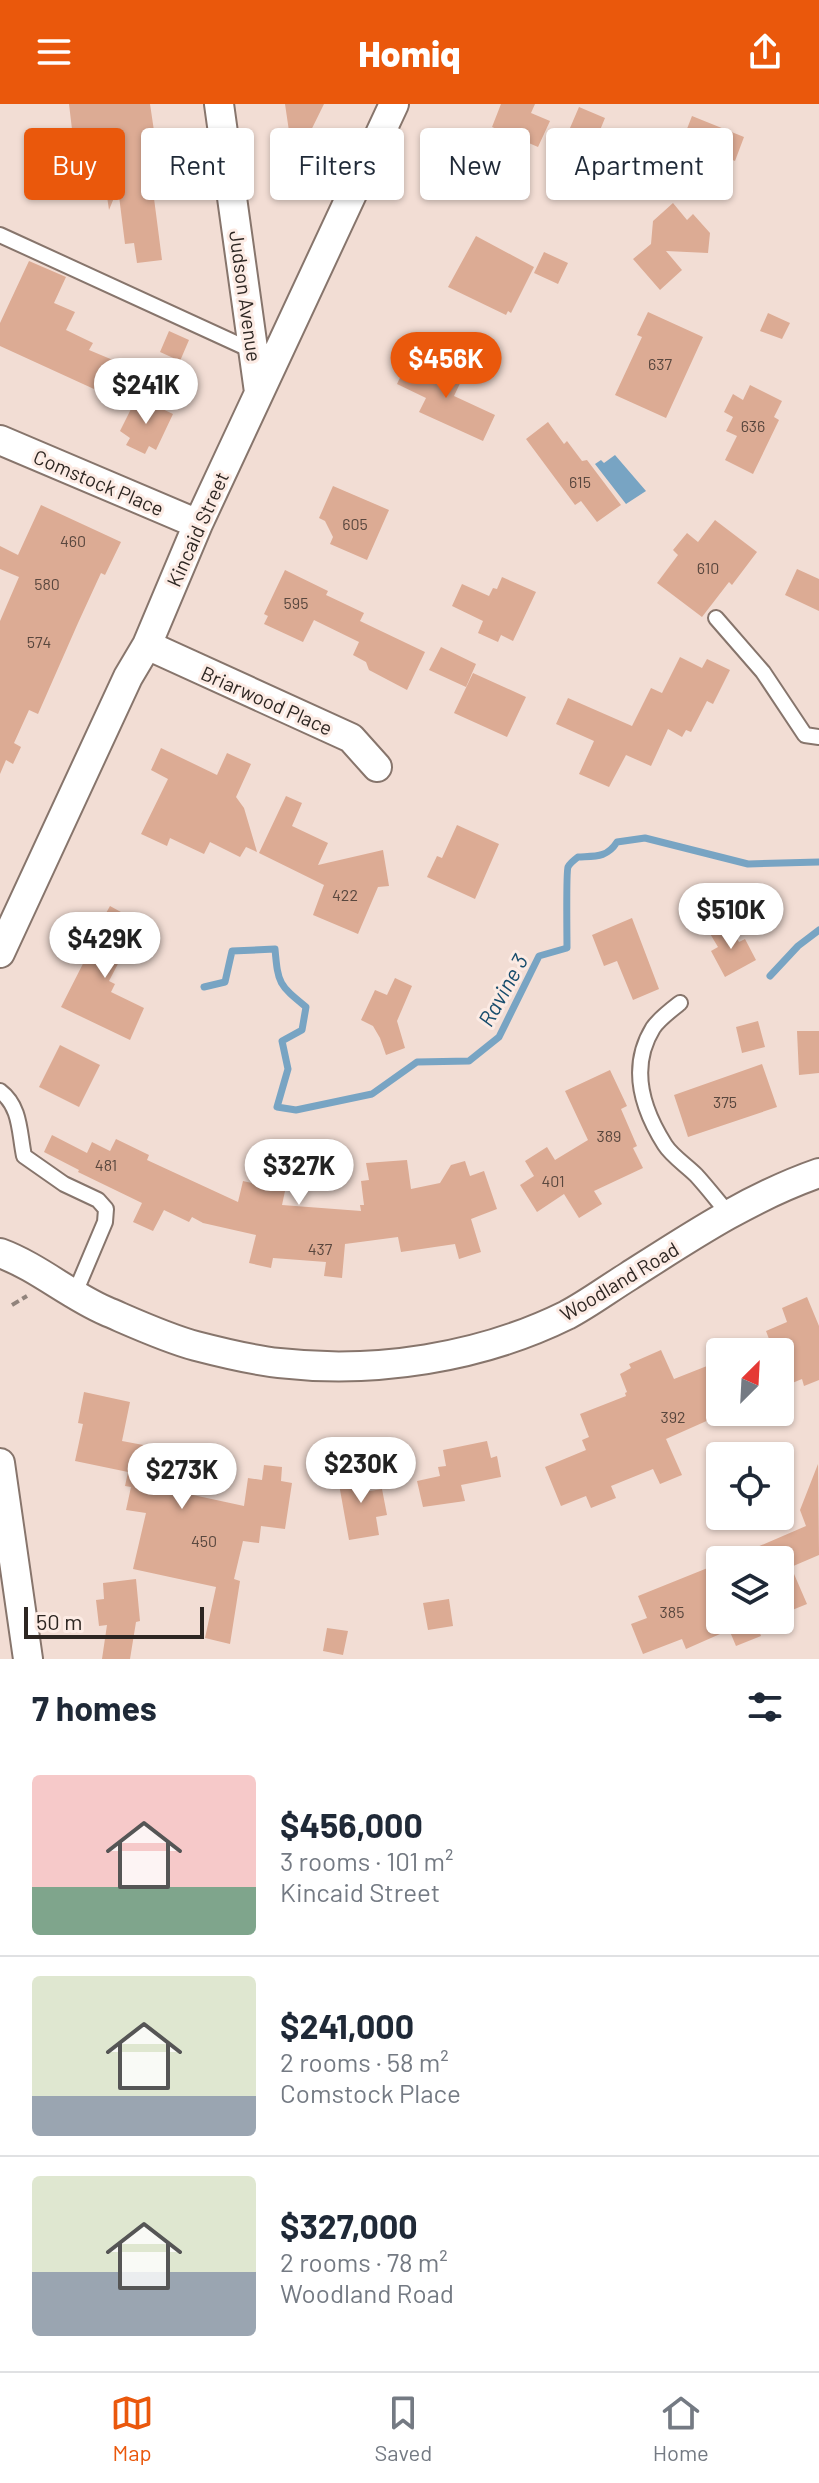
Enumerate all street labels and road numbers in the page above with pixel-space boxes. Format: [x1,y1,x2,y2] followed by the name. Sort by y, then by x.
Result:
[225,229,267,363] street label: Judson Avenue
[30,444,168,520] street label: Comstock Place
[161,468,233,590] street label: Kincaid Street
[198,660,336,740] street label: Briarwood Place
[555,1236,683,1326] street label: Woodland Road

